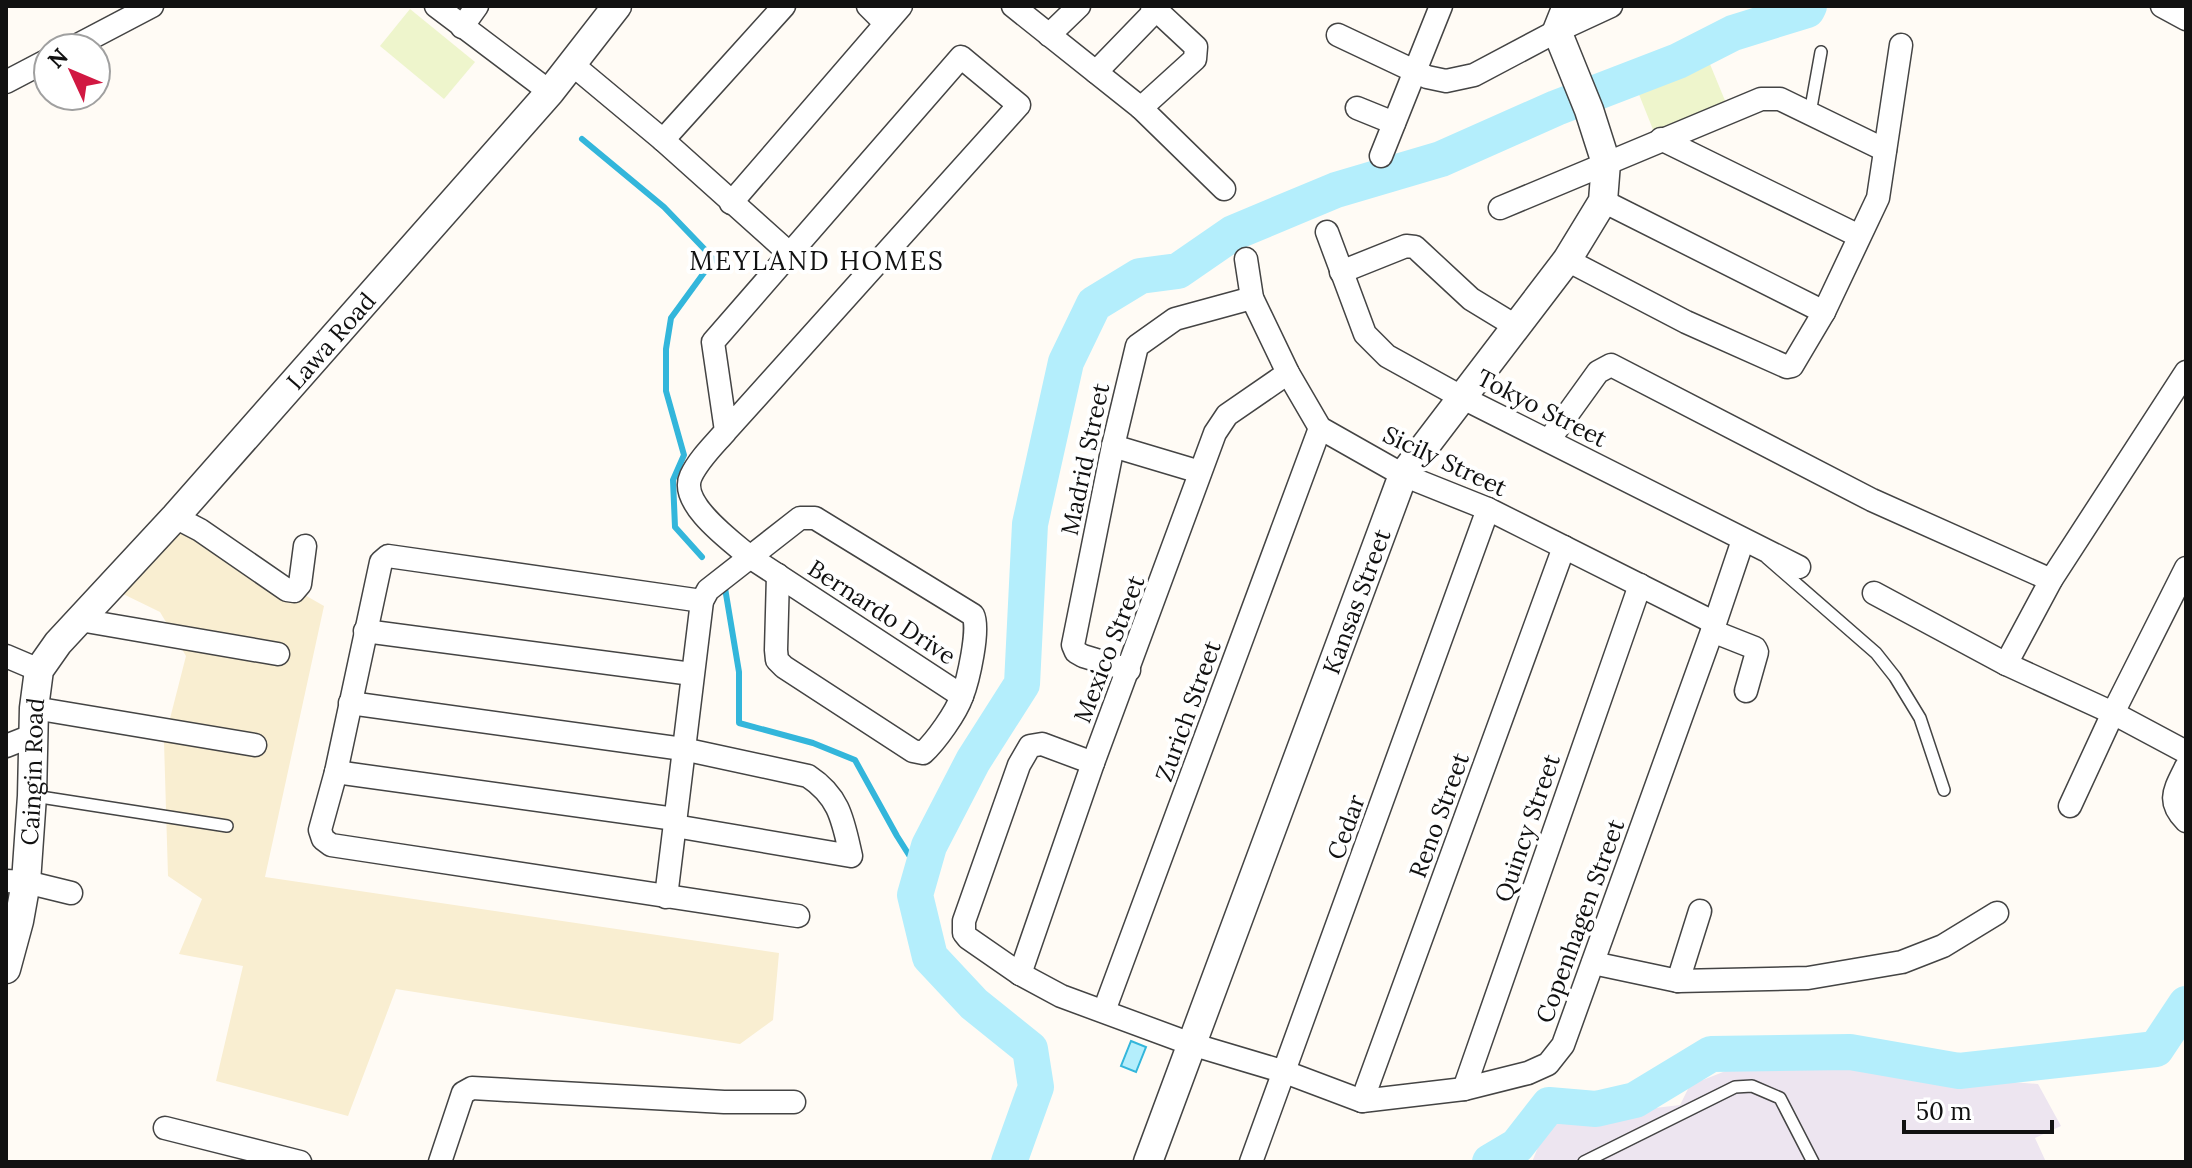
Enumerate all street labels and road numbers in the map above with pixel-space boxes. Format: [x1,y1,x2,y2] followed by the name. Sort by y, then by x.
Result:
[279,286,382,396] street label: Lawa Road
[1472,362,1613,454] street label: Tokyo Street
[1054,379,1116,538] street label: Madrid Street
[1378,419,1513,503] street label: Sicily Street
[1315,524,1397,678] street label: Kansas Street
[802,553,962,671] street label: Bernardo Drive
[1067,570,1152,727] street label: Mexico Street
[1148,636,1228,786] street label: Zurich Street
[13,696,51,846] street label: Caingin Road
[1402,748,1476,882] street label: Reno Street
[1487,749,1567,906] street label: Quincy Street
[1320,790,1372,864] street label: Cedar
[1529,814,1632,1027] street label: Copenhagen Street

